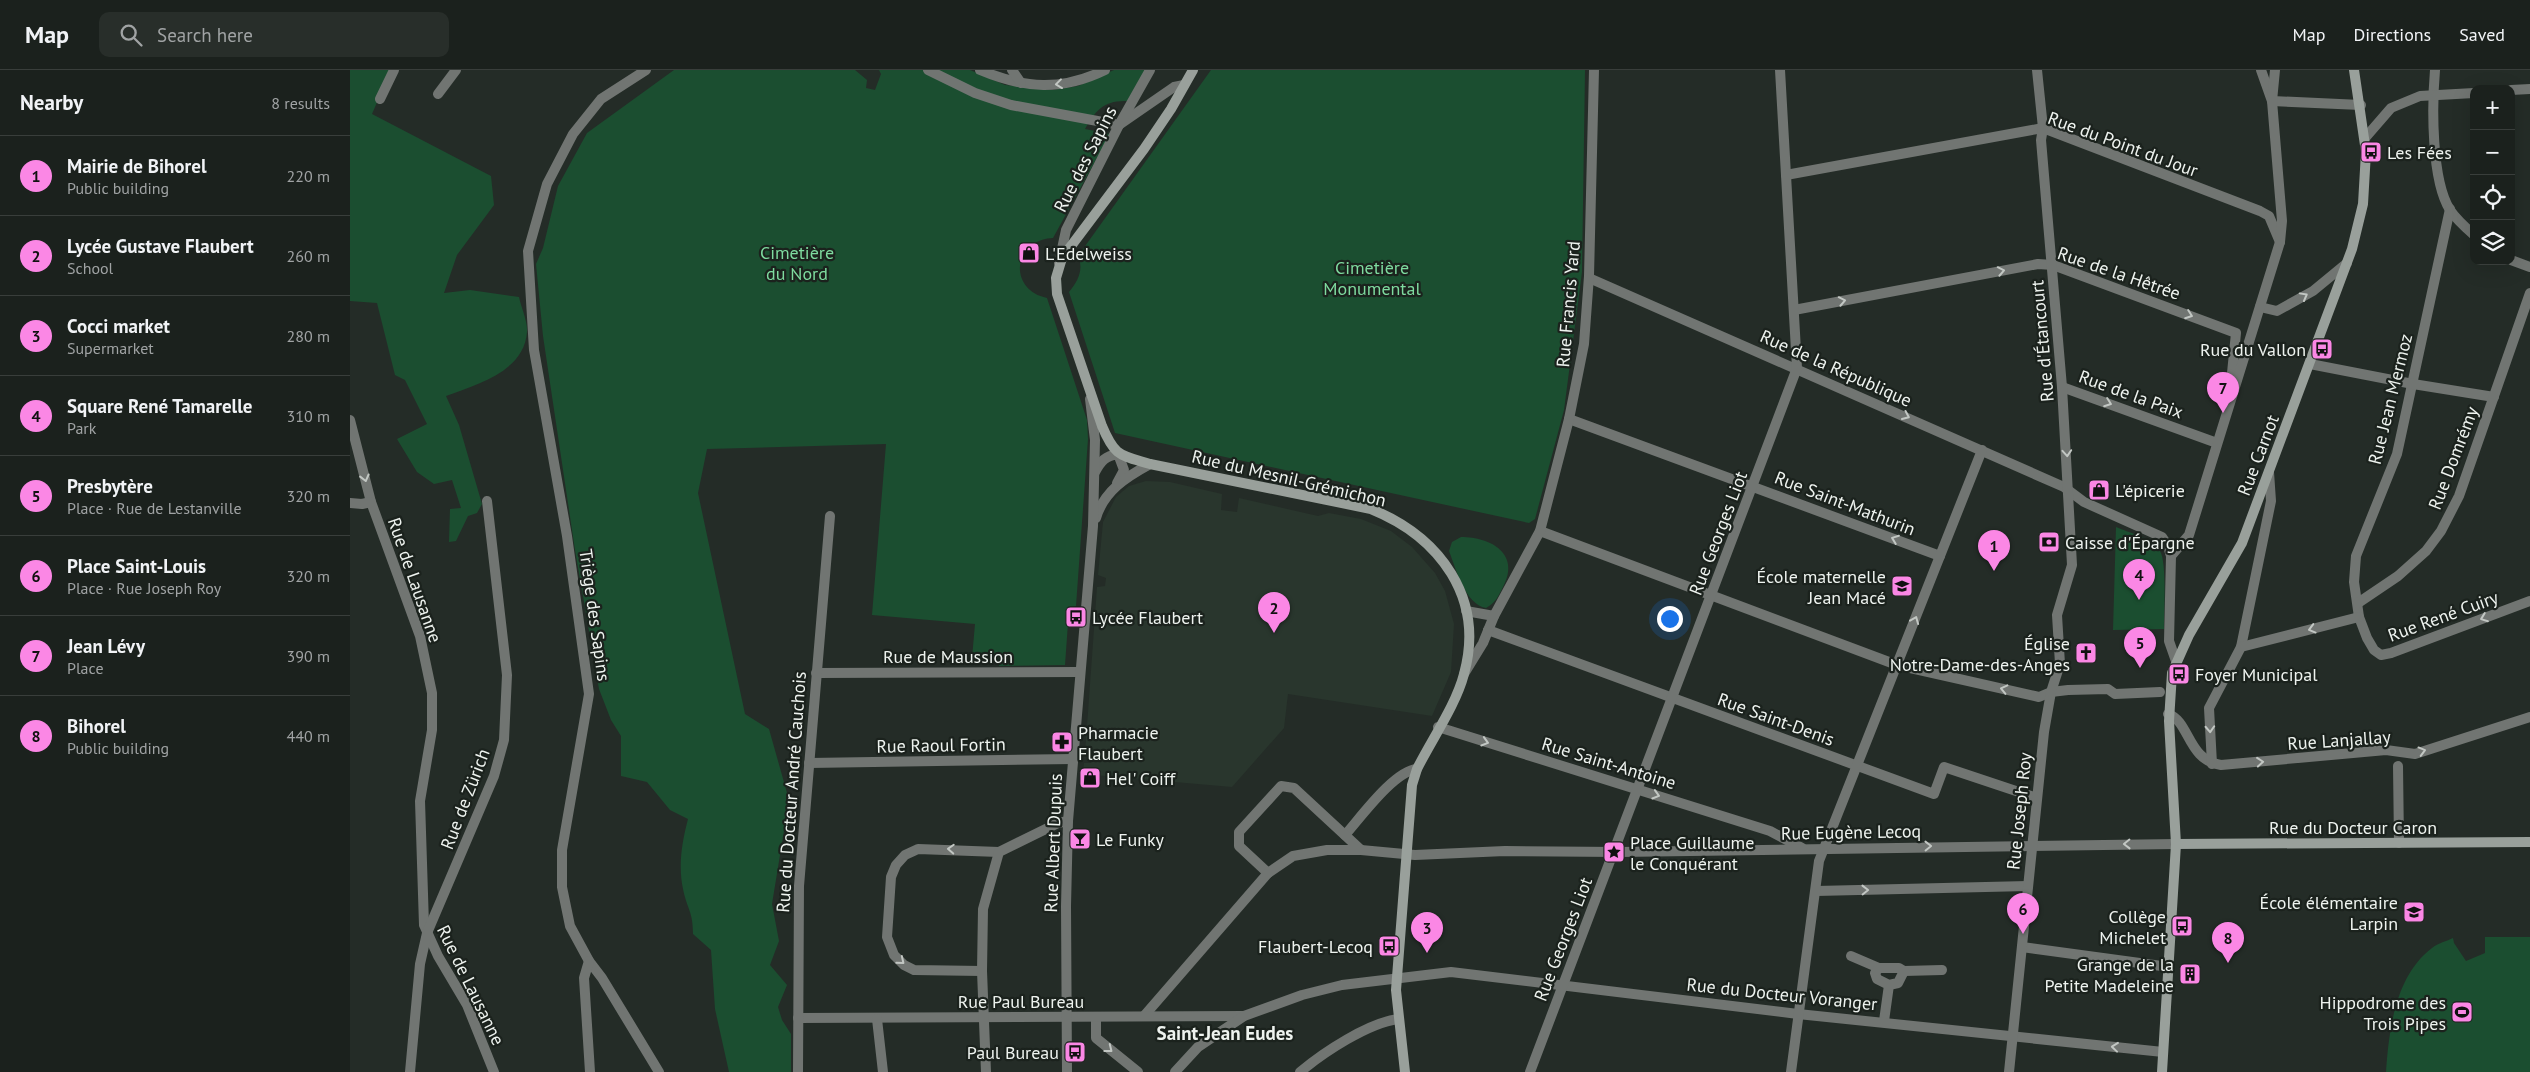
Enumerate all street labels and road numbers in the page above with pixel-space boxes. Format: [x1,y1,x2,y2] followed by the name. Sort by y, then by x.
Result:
[1048,102,1122,216] street label: Rue des Sapins
[2045,106,2201,182] street label: Rue du Point du Jour
[1551,240,1585,368] street label: Rue Francis Yard
[2055,241,2183,305] street label: Rue de la Hêtrée
[2025,279,2059,403] street label: Rue d'Étancourt
[1757,324,1915,412] street label: Rue de la République
[2363,331,2417,467] street label: Rue Jean Mermoz
[2076,365,2186,423] street label: Rue de la Paix
[2423,403,2483,513] street label: Rue Domrémy
[2232,411,2284,499] street label: Rue Carnot
[1190,444,1388,512] street label: Rue du Mesnil-Grémichon
[1771,466,1919,540] street label: Rue Saint-Mathurin
[1684,468,1752,598] street label: Rue Georges Liot
[383,514,447,646] street label: Rue de Lausanne
[574,547,616,683] street label: Triège des Sapins
[2385,585,2502,647] street label: Rue René Cuiry
[883,645,1013,668] street label: Rue de Maussion
[771,671,811,913] street label: Rue du Docteur André Cauchois
[1715,687,1837,751] street label: Rue Saint-Denis
[2287,725,2392,755] street label: Rue Lanjallay
[876,732,1006,758] street label: Rue Raoul Fortin
[1539,732,1679,794] street label: Rue Saint-Antoine
[435,745,495,853] street label: Rue de Zürich
[2001,751,2037,871] street label: Rue Joseph Roy
[1039,773,1067,913] street label: Rue Albert Dupuis
[2269,816,2437,839] street label: Rue du Docteur Caron
[1781,819,1921,845] street label: Rue Eugène Lecoq
[1529,874,1597,1004] street label: Rue Georges Liot
[432,921,510,1049] street label: Rue de Lausanne
[1685,973,1879,1015] street label: Rue du Docteur Voranger
[958,990,1084,1013] street label: Rue Paul Bureau

